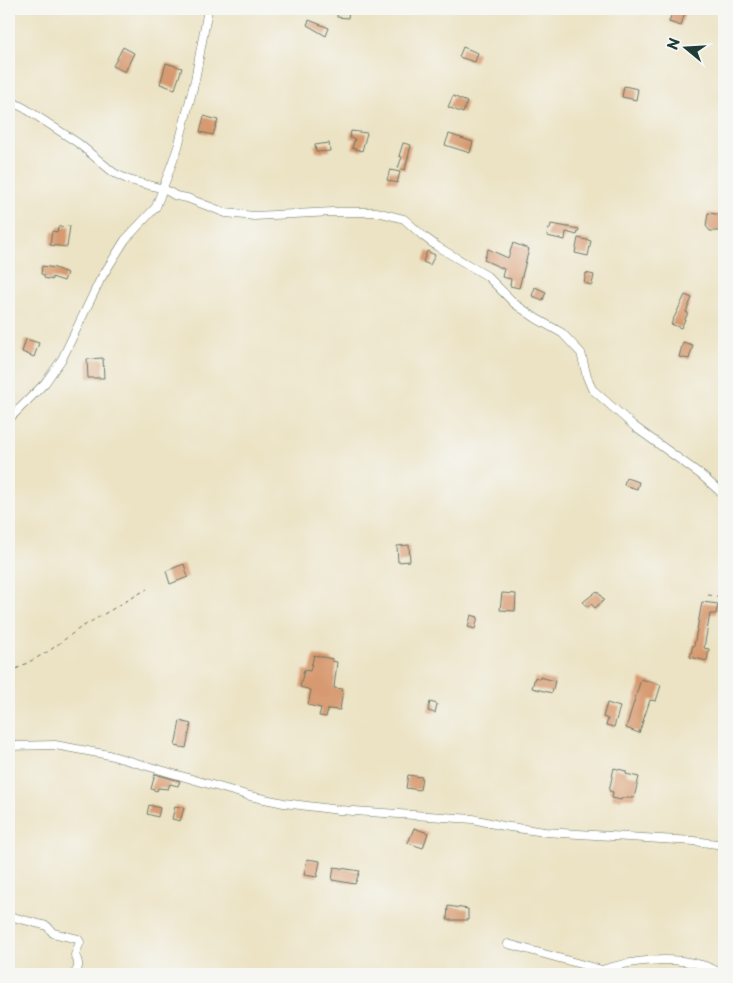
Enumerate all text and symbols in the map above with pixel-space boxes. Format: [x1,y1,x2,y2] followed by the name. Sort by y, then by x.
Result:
[660,22,710,72] north arrow
[661,35,685,52] text: N

